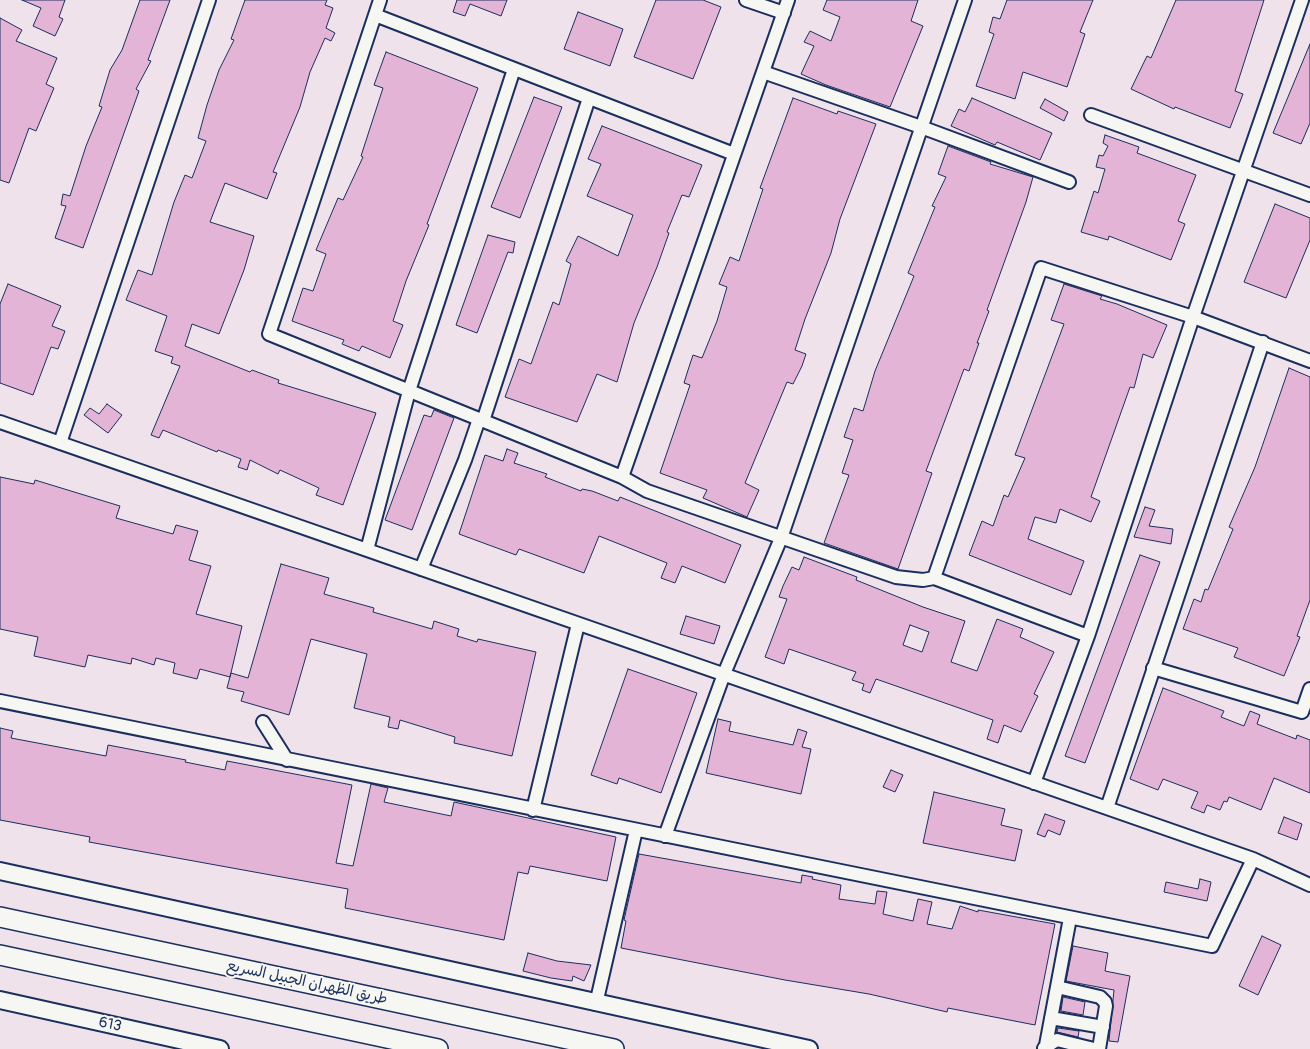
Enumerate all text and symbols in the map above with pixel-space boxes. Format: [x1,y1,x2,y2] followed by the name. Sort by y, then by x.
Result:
[225,957,389,1009] street label: طريق الظهران الجبيل السريع
[97,1014,123,1036] street label: 613

